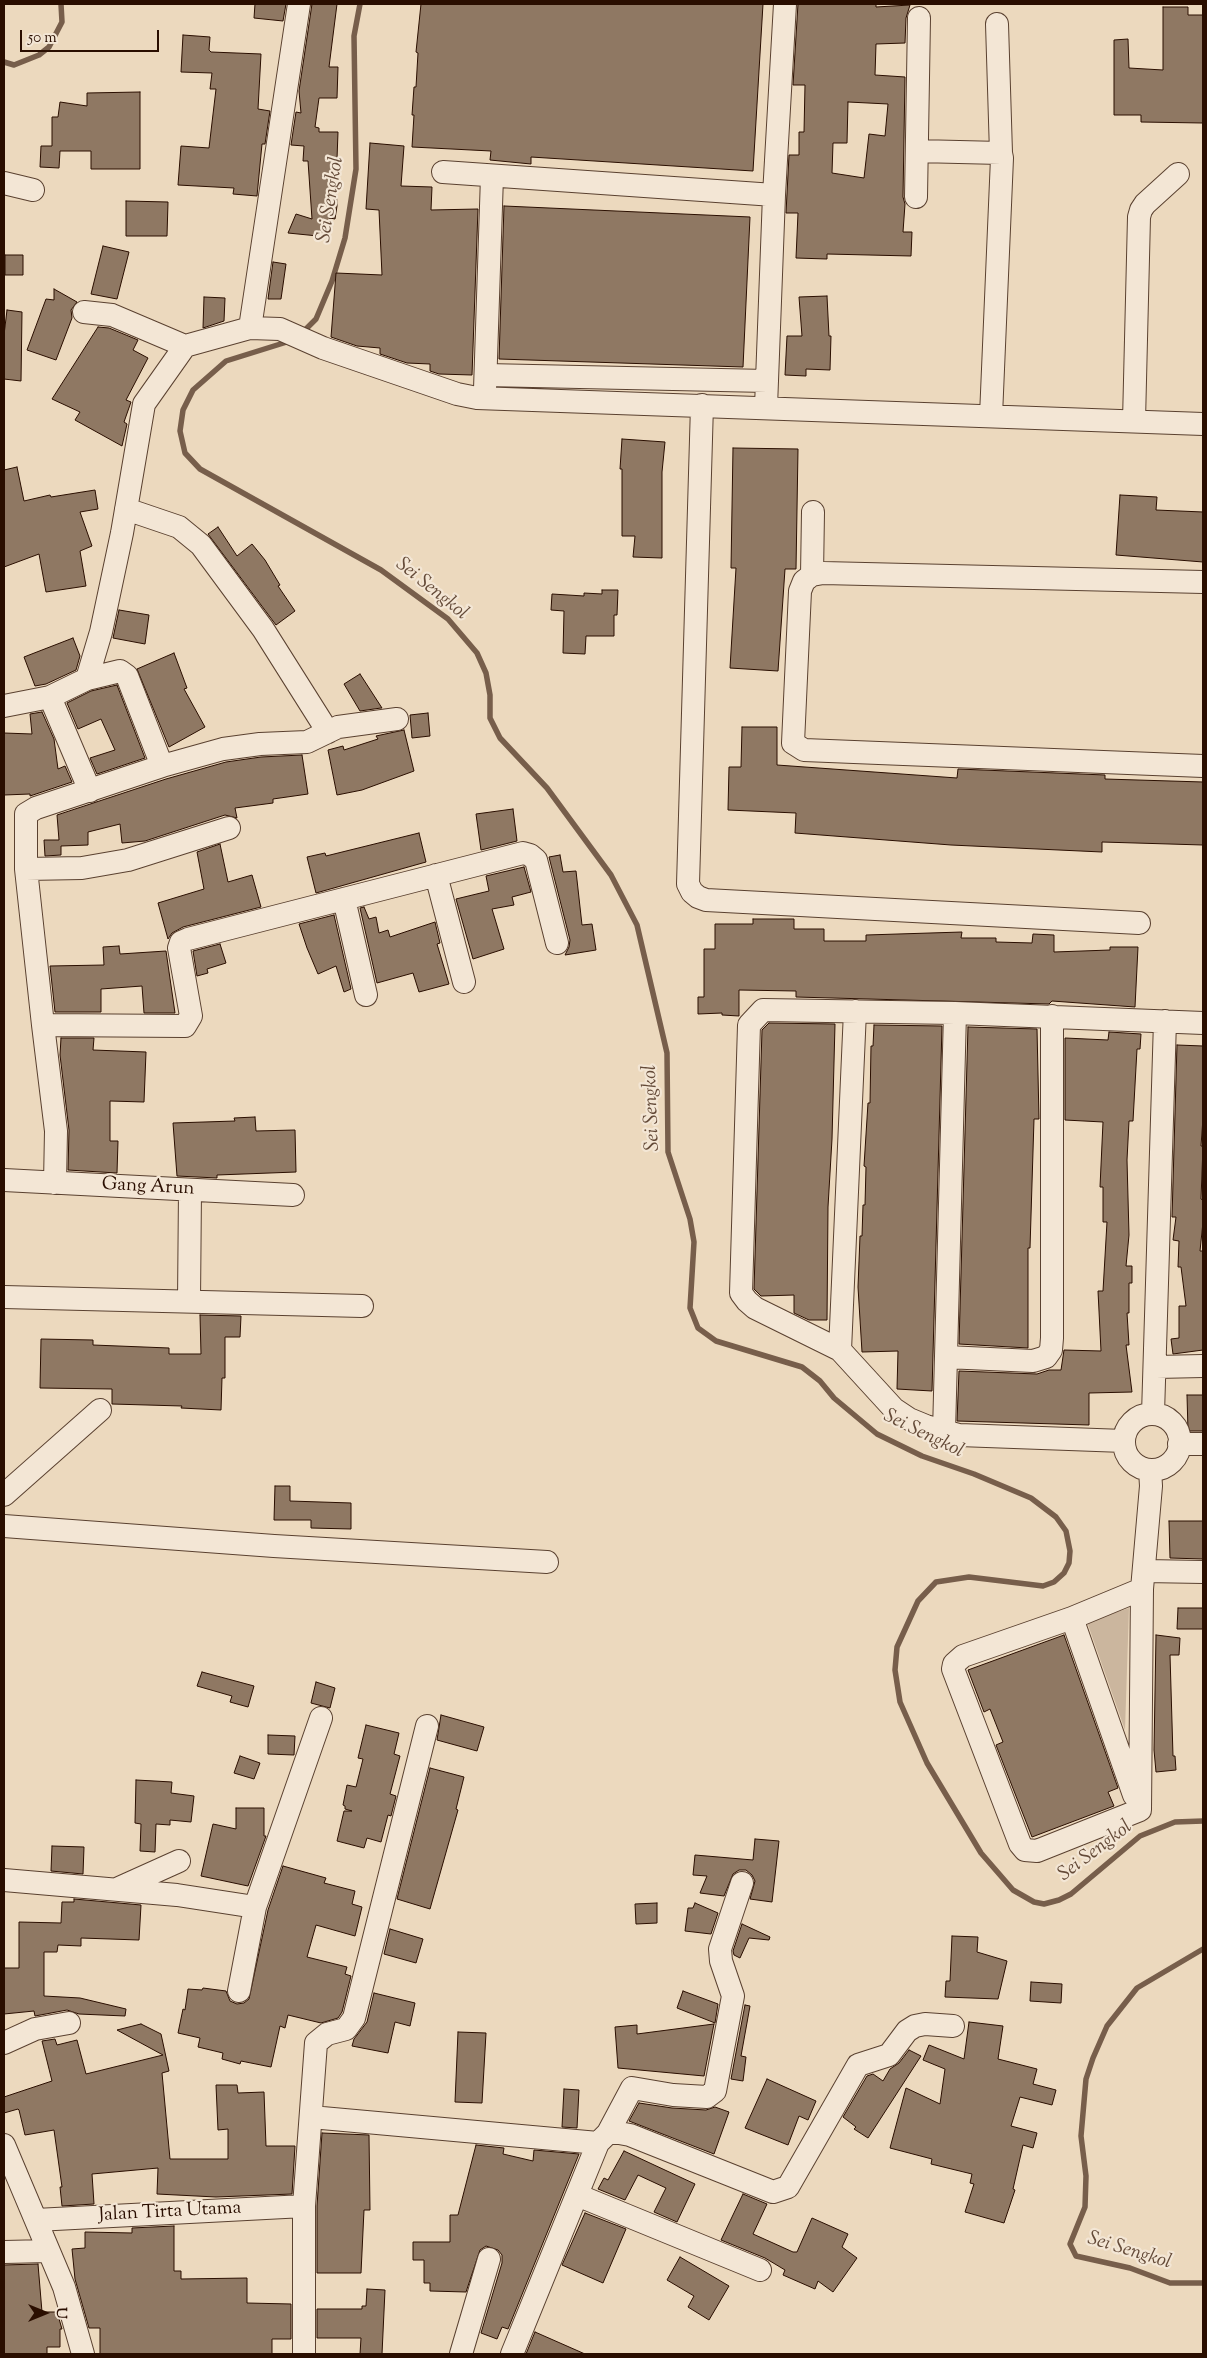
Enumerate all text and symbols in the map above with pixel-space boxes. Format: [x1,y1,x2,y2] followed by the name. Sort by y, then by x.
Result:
[22,20,161,52] scale bar
[28,28,57,49] text: 50 m
[313,156,351,244] water label: Sei Sengkol
[390,554,472,626] water label: Sei Sengkol
[640,1064,666,1152] water label: Sei Sengkol
[101,1174,195,1202] street label: Gang Arun
[879,1405,967,1465] water label: Sei Sengkol
[1054,1816,1138,1888] water label: Sei Sengkol
[98,2198,242,2228] street label: Jalan Tirta Utama
[1084,2228,1174,2276] water label: Sei Sengkol
[20,2288,70,2338] north arrow
[50,2307,70,2319] text: U

